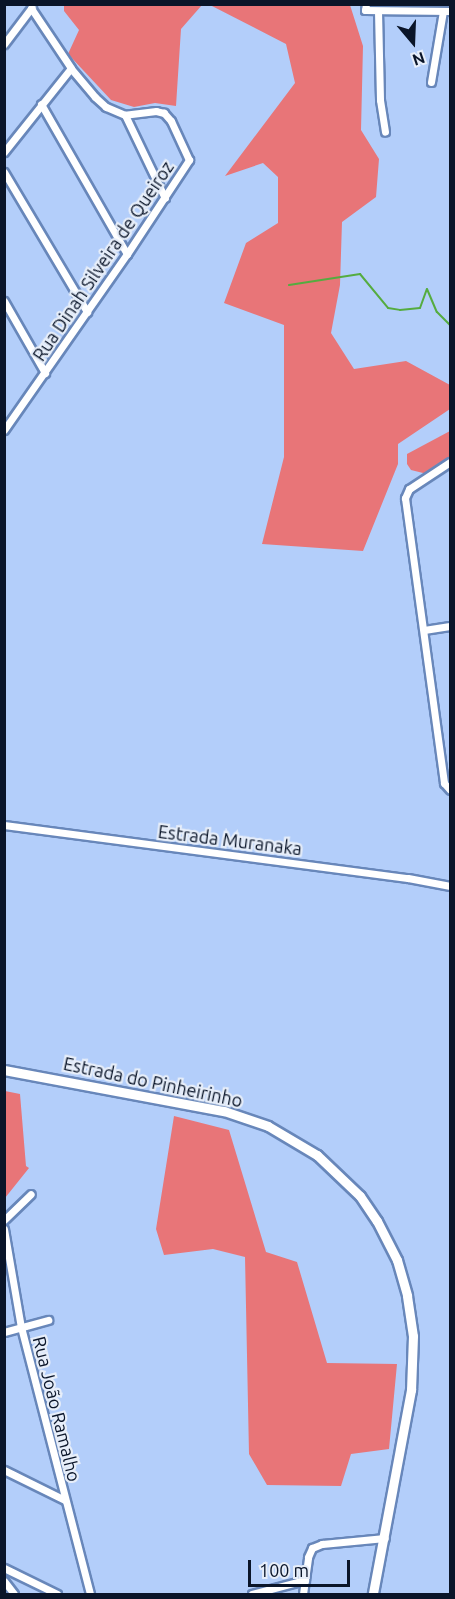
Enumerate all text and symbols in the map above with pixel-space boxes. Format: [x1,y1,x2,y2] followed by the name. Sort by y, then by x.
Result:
[383,12,443,72] north arrow
[410,49,427,69] text: N
[28,157,178,365] street label: Rua Dinah Silveira de Queiroz
[157,820,303,860] street label: Estrada Muranaka
[62,1052,244,1112] street label: Estrada do Pinheirinho
[29,1334,85,1484] street label: Rua João Ramalho
[251,1548,353,1586] scale bar
[259,1560,309,1580] text: 100 m

